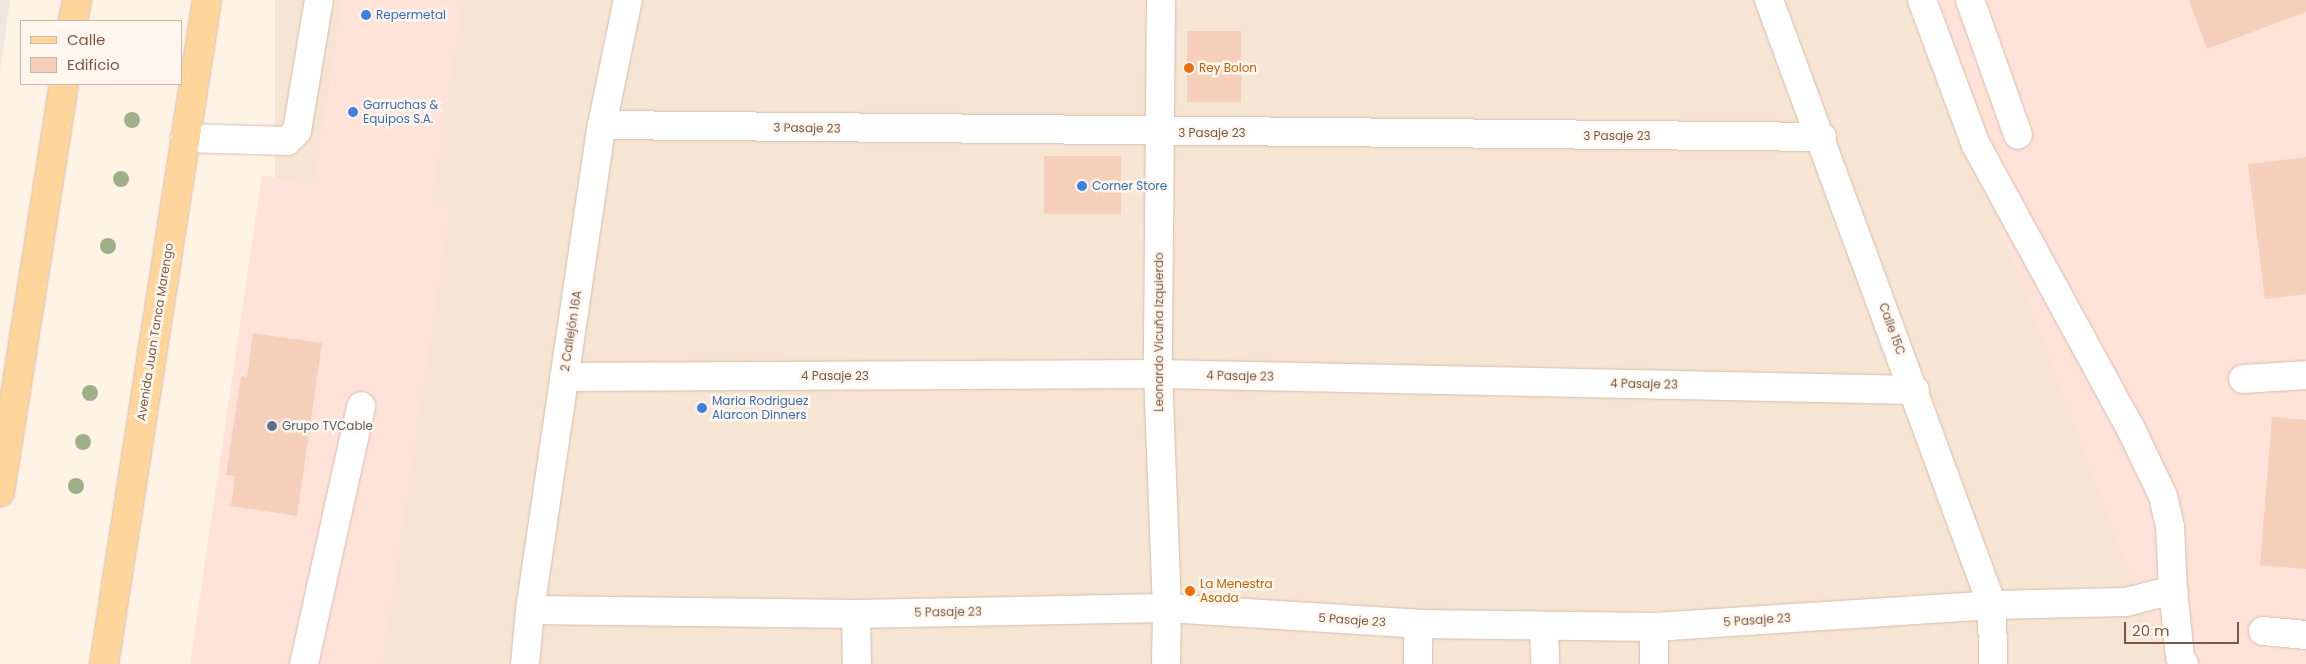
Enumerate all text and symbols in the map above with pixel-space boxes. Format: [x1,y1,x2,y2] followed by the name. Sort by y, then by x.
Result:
[376,8,446,22] place label: Repermetal
[360,9,372,21] marker: Repermetal
[20,20,182,85] legend
[67,29,105,50] text: Calle
[67,54,120,75] text: Edificio
[1199,61,1257,75] place label: Rey Bolon
[1183,62,1195,74] marker: Rey Bolon
[363,98,438,126] place label: Garruchas & Equipos S.A.
[347,106,359,118] marker: Garruchas & Equipos S.A.
[773,120,841,136] street label: 3 Pasaje 23
[1178,126,1246,140] street label: 3 Pasaje 23
[1583,129,1651,143] street label: 3 Pasaje 23
[1092,179,1167,193] place label: Corner Store
[1076,180,1088,192] marker: Corner Store
[134,242,176,422] street label: Avenida Juan Tanca Marengo
[1152,252,1166,412] street label: Leonardo Vicuña Izquierdo
[557,289,585,373] street label: 2 Callejón 16A
[1876,301,1908,357] street label: Calle 15C
[1206,368,1274,384] street label: 4 Pasaje 23
[801,369,869,383] street label: 4 Pasaje 23
[1610,376,1678,392] street label: 4 Pasaje 23
[712,394,808,422] place label: Maria Rodriguez Alarcon Dinners
[696,402,708,414] marker: Maria Rodriguez Alarcon Dinners
[282,419,373,433] place label: Grupo TVCable
[266,420,278,432] marker: Grupo TVCable
[1200,577,1273,605] place label: La Menestra Asada
[1184,585,1196,597] marker: La Menestra Asada
[914,604,982,620] street label: 5 Pasaje 23
[1318,610,1386,630] street label: 5 Pasaje 23
[1723,610,1791,630] street label: 5 Pasaje 23
[2126,612,2241,644] scale bar
[2132,620,2170,641] text: 20 m

